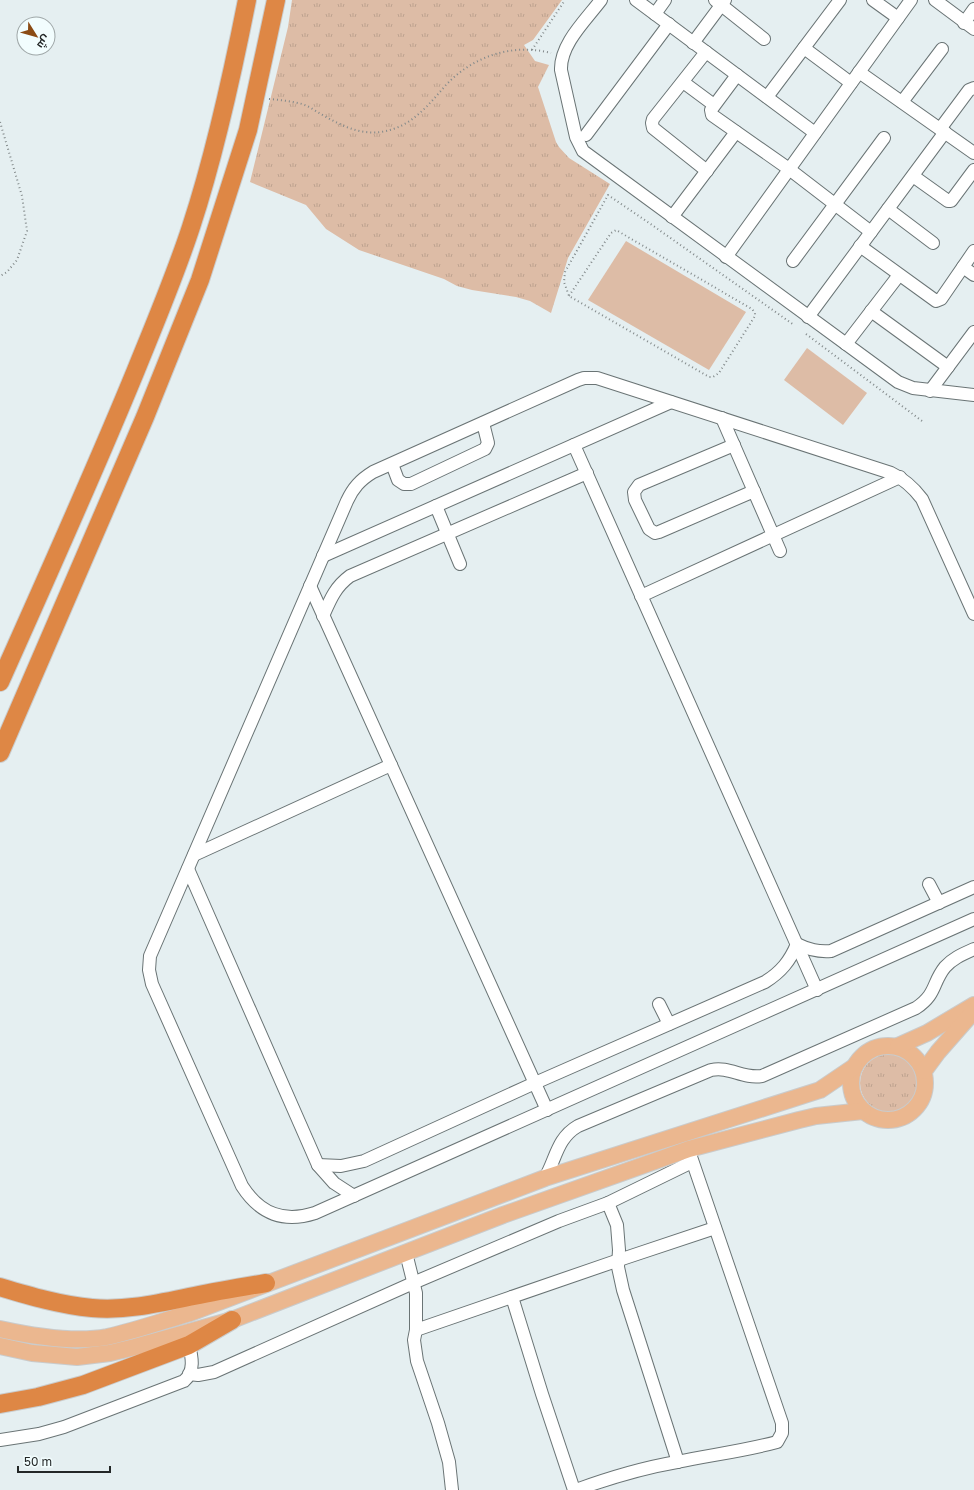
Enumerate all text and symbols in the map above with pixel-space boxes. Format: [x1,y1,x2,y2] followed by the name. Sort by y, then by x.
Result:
[16,16,56,56] north arrow
[34,32,54,52] text: ش
[18,1448,110,1474] scale bar
[24,1454,52,1469] text: 50 m

